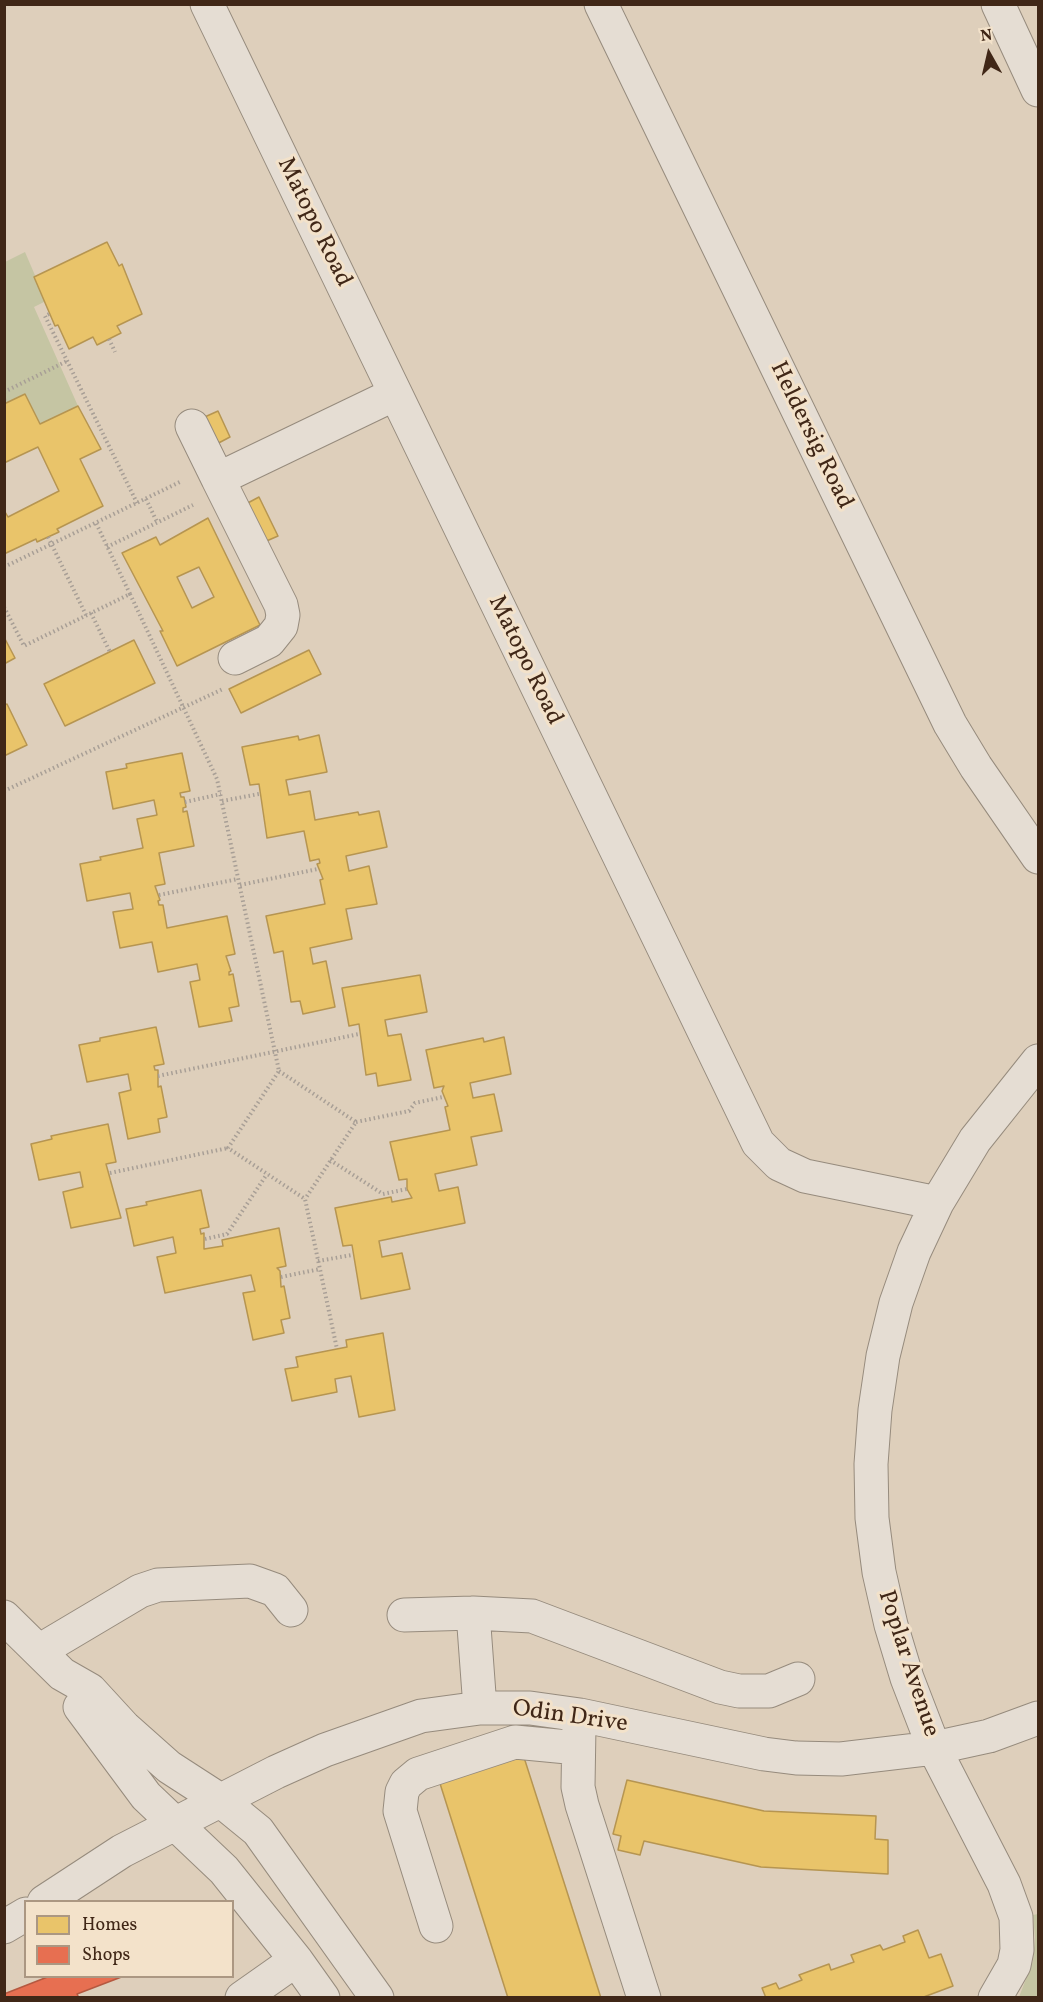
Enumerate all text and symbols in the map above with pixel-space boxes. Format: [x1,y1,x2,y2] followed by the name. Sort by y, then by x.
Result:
[959,24,1019,84] north arrow
[979,24,994,48] text: N
[269,154,357,292] street label: Matopo Road
[762,358,858,514] street label: Heldersig Road
[480,592,568,730] street label: Matopo Road
[870,1587,944,1741] street label: Poplar Avenue
[511,1696,629,1740] street label: Odin Drive
[24,1900,234,1978] legend
[82,1913,137,1938] text: Homes
[82,1943,130,1968] text: Shops

